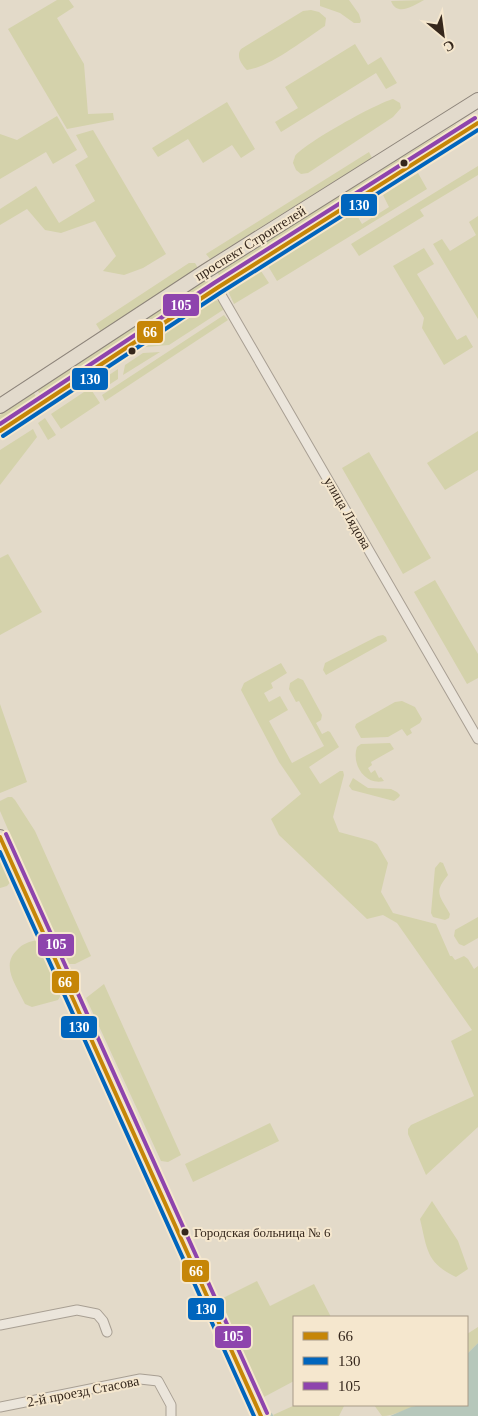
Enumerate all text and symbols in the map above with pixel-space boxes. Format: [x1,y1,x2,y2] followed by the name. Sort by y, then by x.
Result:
[418,10,468,60] north arrow
[441,37,457,55] text: С
[399,158,409,168] unlabelled marker
[340,193,378,217] line badge: 130
[349,198,370,213] text: 130
[192,203,309,284] street label: проспект Строителей
[162,293,200,317] line badge: 105
[171,298,192,313] text: 105
[136,320,164,344] line badge: 66
[143,325,157,340] text: 66
[127,346,137,356] unlabelled marker
[71,367,109,391] line badge: 130
[80,372,101,387] text: 130
[321,475,375,553] street label: улица Лядова
[37,933,75,957] line badge: 105
[46,937,67,952] text: 105
[51,970,80,994] line badge: 66
[58,975,72,990] text: 66
[60,1015,98,1039] line badge: 130
[69,1020,90,1035] text: 130
[194,1225,331,1240] place label: Городская больница № 6
[180,1227,190,1237] marker: Городская больница № 6
[181,1259,210,1283] line badge: 66
[189,1264,203,1279] text: 66
[187,1297,225,1321] line badge: 130
[196,1302,217,1317] text: 130
[293,1316,468,1406] legend
[214,1325,252,1349] line badge: 105
[338,1328,354,1344] text: 66
[223,1329,244,1344] text: 105
[338,1353,361,1369] text: 130
[26,1373,141,1410] street label: 2-й проезд Стасова
[338,1378,361,1394] text: 105

